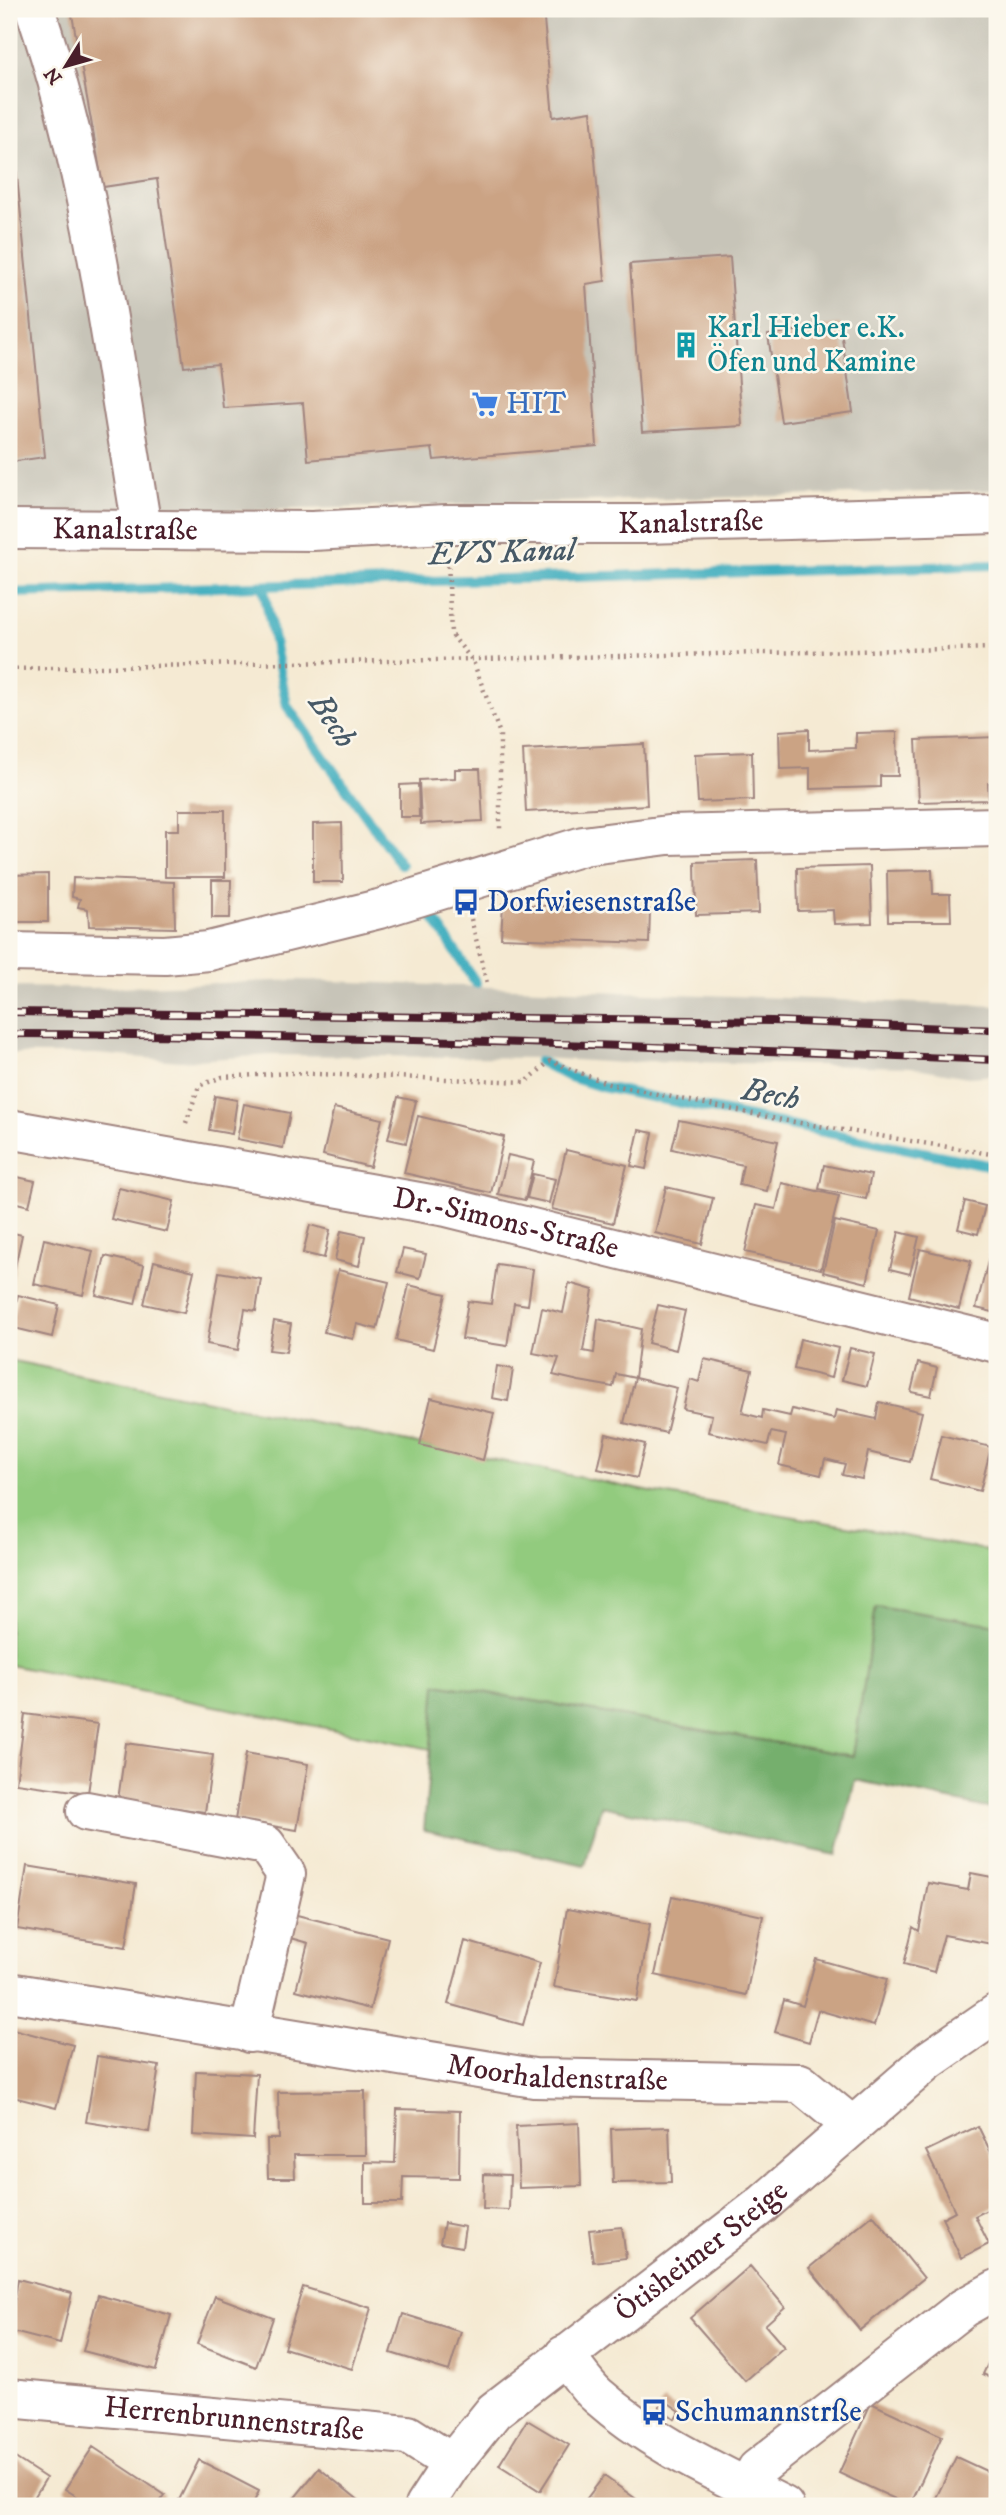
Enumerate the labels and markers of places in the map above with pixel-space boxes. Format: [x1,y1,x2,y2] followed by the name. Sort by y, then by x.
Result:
[707,310,916,381] place label: Karl Hieber e.K. Öfen und Kamine
[671,330,701,360] building icon: Karl Hieber e.K. Öfen und Kamine
[506,386,567,423] place label: HIT
[470,389,500,419] supermarket icon: HIT
[487,884,696,921] place label: Dorfwiesenstraße
[451,887,481,917] bus stop icon: Dorfwiesenstraße
[675,2394,862,2431] place label: Schumannstrße
[639,2397,669,2427] bus stop icon: Schumannstrße

